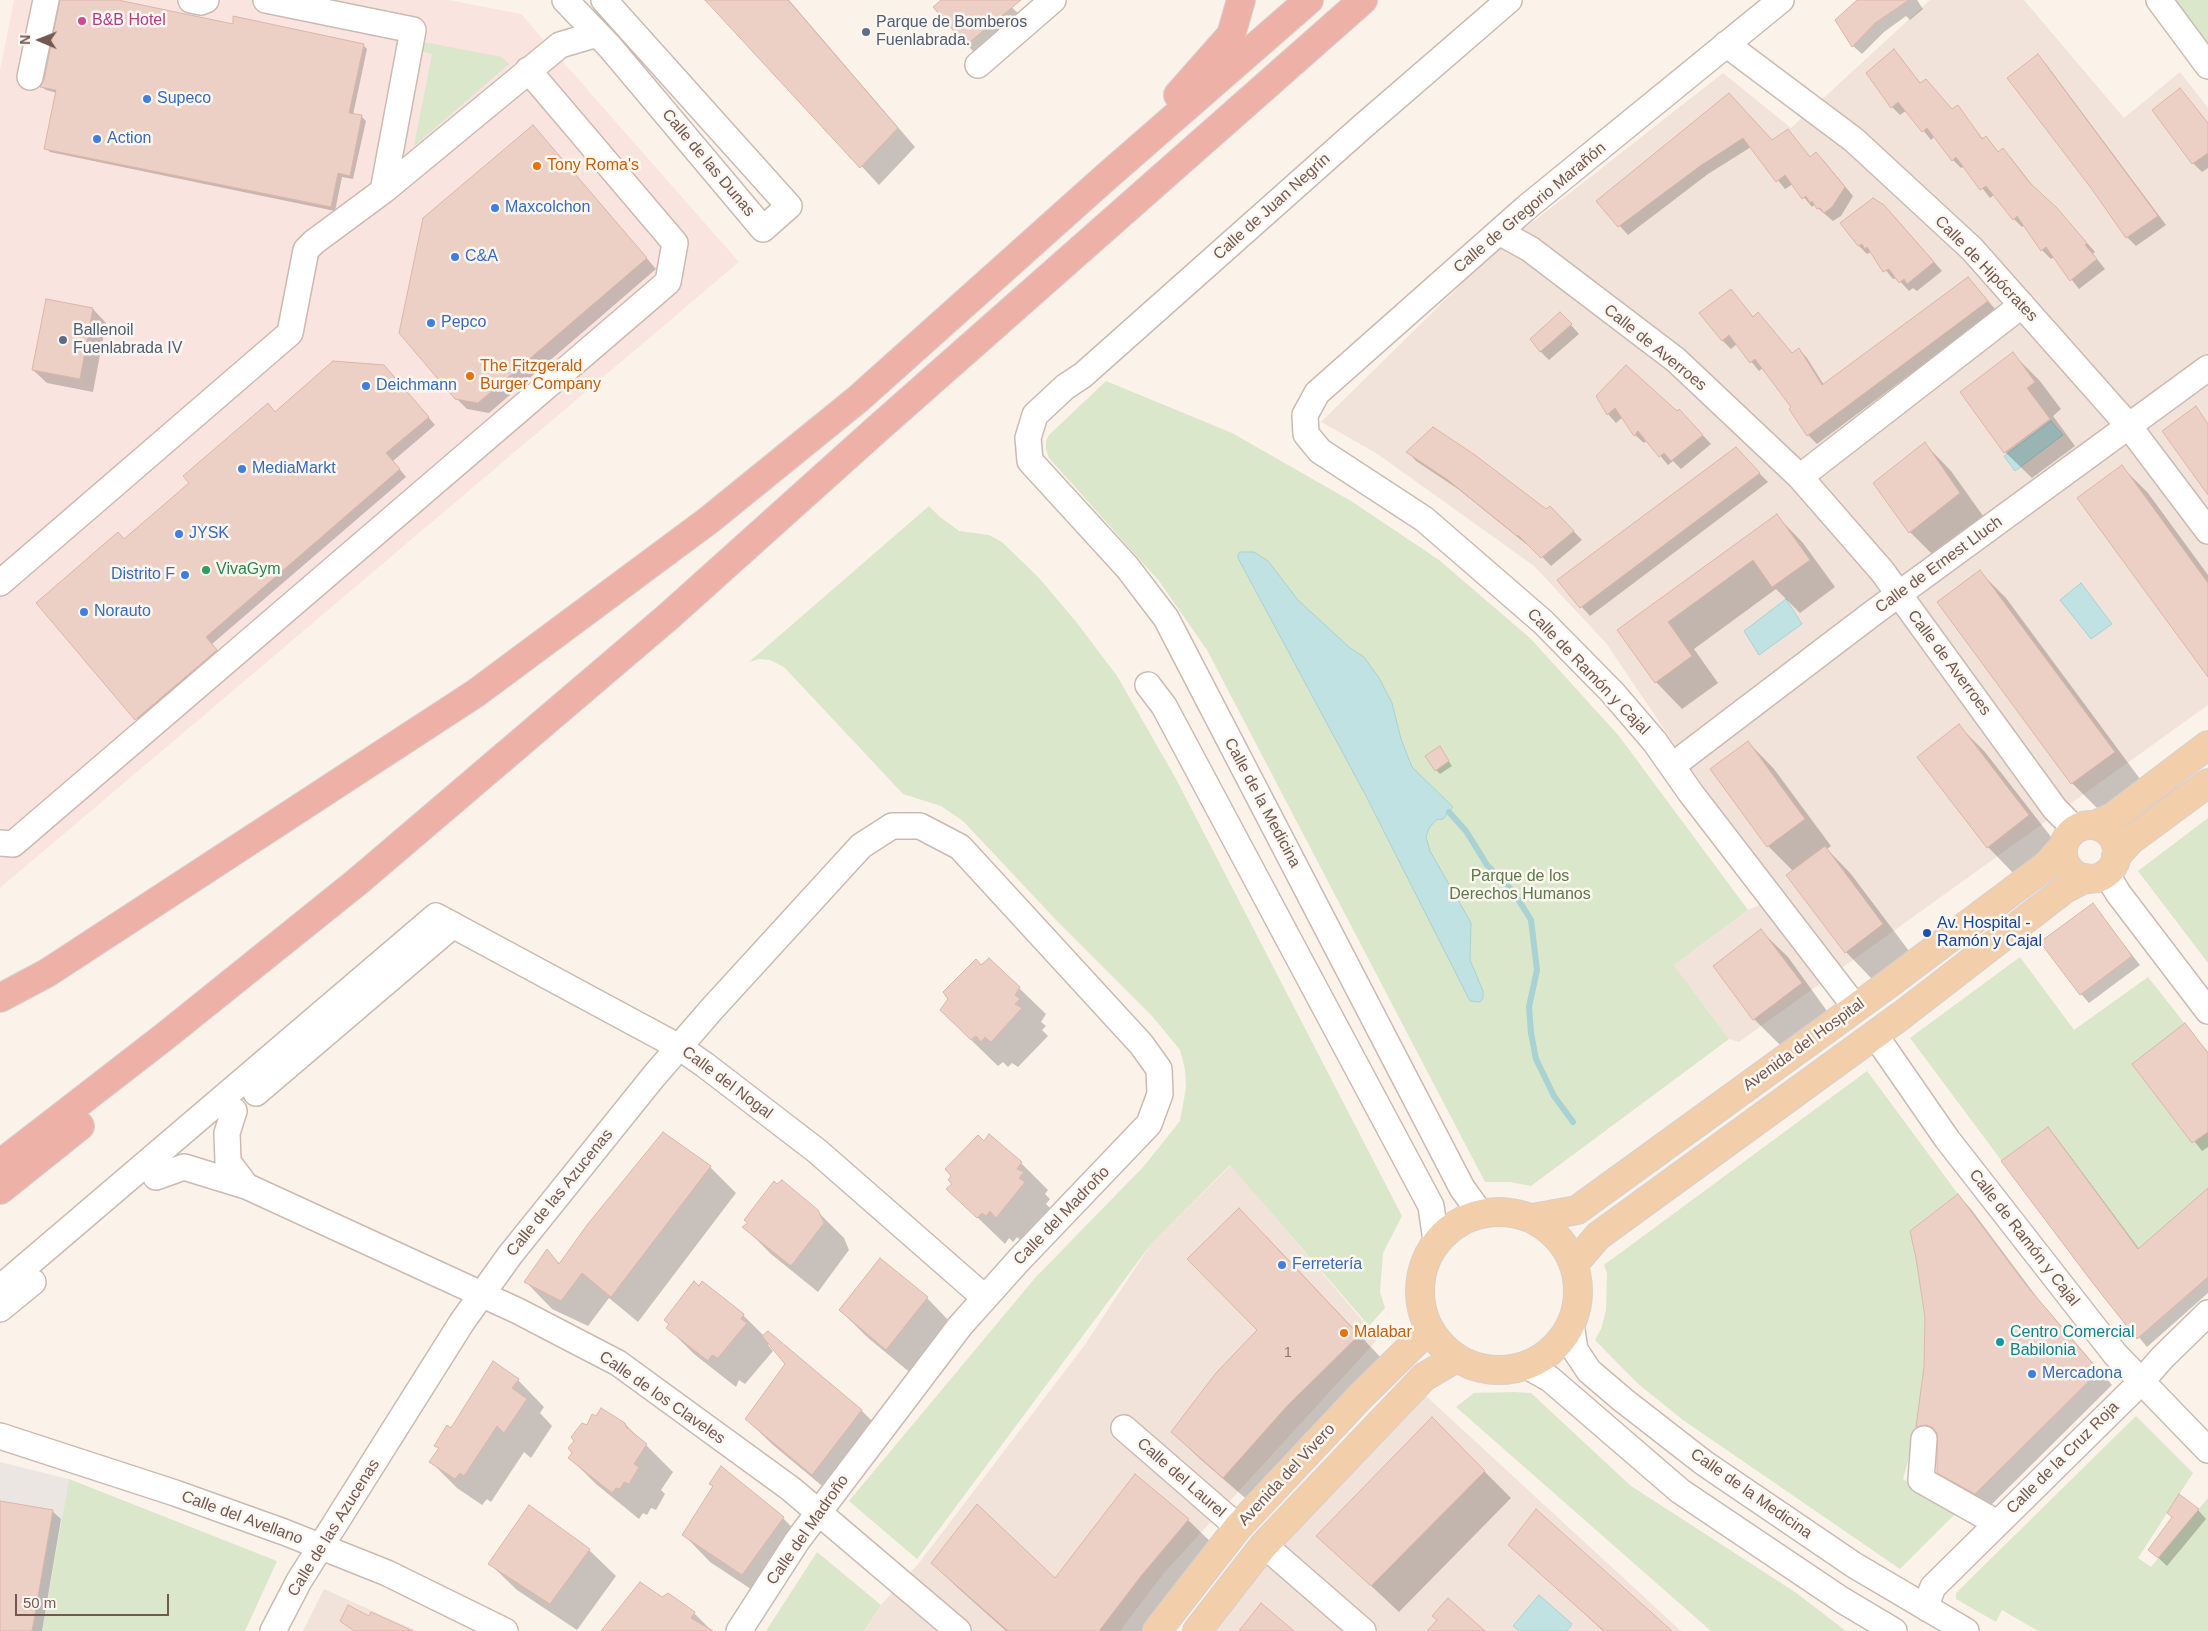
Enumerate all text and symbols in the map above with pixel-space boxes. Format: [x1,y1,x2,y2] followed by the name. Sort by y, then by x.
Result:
[92,11,166,31] place label: B&B Hotel
[876,13,1027,51] place label: Parque de Bomberos Fuenlabrada.
[15,15,65,65] north arrow
[76,15,88,27] marker: B&B Hotel
[860,26,872,38] marker: Parque de Bomberos Fuenlabrada.
[17,35,33,45] text: N
[157,89,211,109] place label: Supeco
[141,93,153,105] marker: Supeco
[657,105,759,221] street label: Calle de las Dunas
[107,129,151,149] place label: Action
[91,133,103,145] marker: Action
[1450,139,1610,277] street label: Calle de Gregorio Marañón
[1210,150,1334,264] street label: Calle de Juan Negrín
[547,156,639,176] place label: Tony Roma's
[531,160,543,172] marker: Tony Roma's
[505,198,590,218] place label: Maxcolchon
[489,202,501,214] marker: Maxcolchon
[1931,212,2041,326] street label: Calle de Hipócrates
[465,247,498,267] place label: C&A
[449,251,461,263] marker: C&A
[1600,301,1710,395] street label: Calle de Averroes
[441,313,486,333] place label: Pepco
[425,317,437,329] marker: Pepco
[73,321,182,359] place label: Ballenoil Fuenlabrada IV
[57,334,69,346] marker: Ballenoil Fuenlabrada IV
[480,357,601,395] place label: The Fitzgerald Burger Company
[464,370,476,382] marker: The Fitzgerald Burger Company
[376,376,457,396] place label: Deichmann
[360,380,372,392] marker: Deichmann
[252,459,336,479] place label: MediaMarkt
[236,463,248,475] marker: MediaMarkt
[1872,513,2006,617] street label: Calle de Ernest Lluch
[189,524,229,544] place label: JYSK
[173,528,185,540] marker: JYSK
[216,560,281,580] place label: VivaGym
[200,564,212,576] marker: VivaGym
[111,565,175,585] place label: Distrito F
[179,569,191,581] marker: Distrito F
[94,602,151,622] place label: Norauto
[1523,605,1653,739] street label: Calle de Ramón y Cajal
[78,606,90,618] marker: Norauto
[1903,607,1995,719] street label: Calle de Averroes
[1220,735,1304,871] street label: Calle de la Medicina
[1449,867,1591,905] park label: Parque de los Derechos Humanos
[1937,914,2042,952] place label: Av. Hospital - Ramón y Cajal
[1921,927,1933,939] marker: Av. Hospital - Ramón y Cajal
[1739,994,1869,1096] street label: Avenida del Hospital
[678,1043,776,1123] street label: Calle del Nogal
[503,1125,617,1261] street label: Calle de las Azucenas
[1010,1163,1114,1269] street label: Calle del Madroño
[1965,1166,2083,1310] street label: Calle de Ramón y Cajal
[1292,1255,1362,1275] place label: Ferretería
[1276,1259,1288,1271] marker: Ferretería
[1354,1323,1412,1343] place label: Malabar
[2010,1323,2134,1361] place label: Centro Comercial Babilonia
[1338,1327,1350,1339] marker: Malabar
[1994,1336,2006,1348] marker: Centro Comercial Babilonia
[1284,1345,1292,1361] house number: 1
[595,1347,729,1449] street label: Calle de los Claveles
[2042,1364,2122,1384] place label: Mercadona
[2026,1368,2038,1380] marker: Mercadona
[2003,1398,2123,1518] street label: Calle de la Cruz Roja
[1235,1420,1339,1530] street label: Avenida del Vivero
[1133,1434,1229,1522] street label: Calle del Laurel
[1686,1445,1816,1543] street label: Calle de la Medicina
[284,1456,384,1600] street label: Calle de las Azucenas
[763,1471,853,1589] street label: Calle del Madroño
[179,1487,305,1549] street label: Calle del Avellano
[18,1584,171,1616] scale bar
[23,1594,56,1611] text: 50 m

